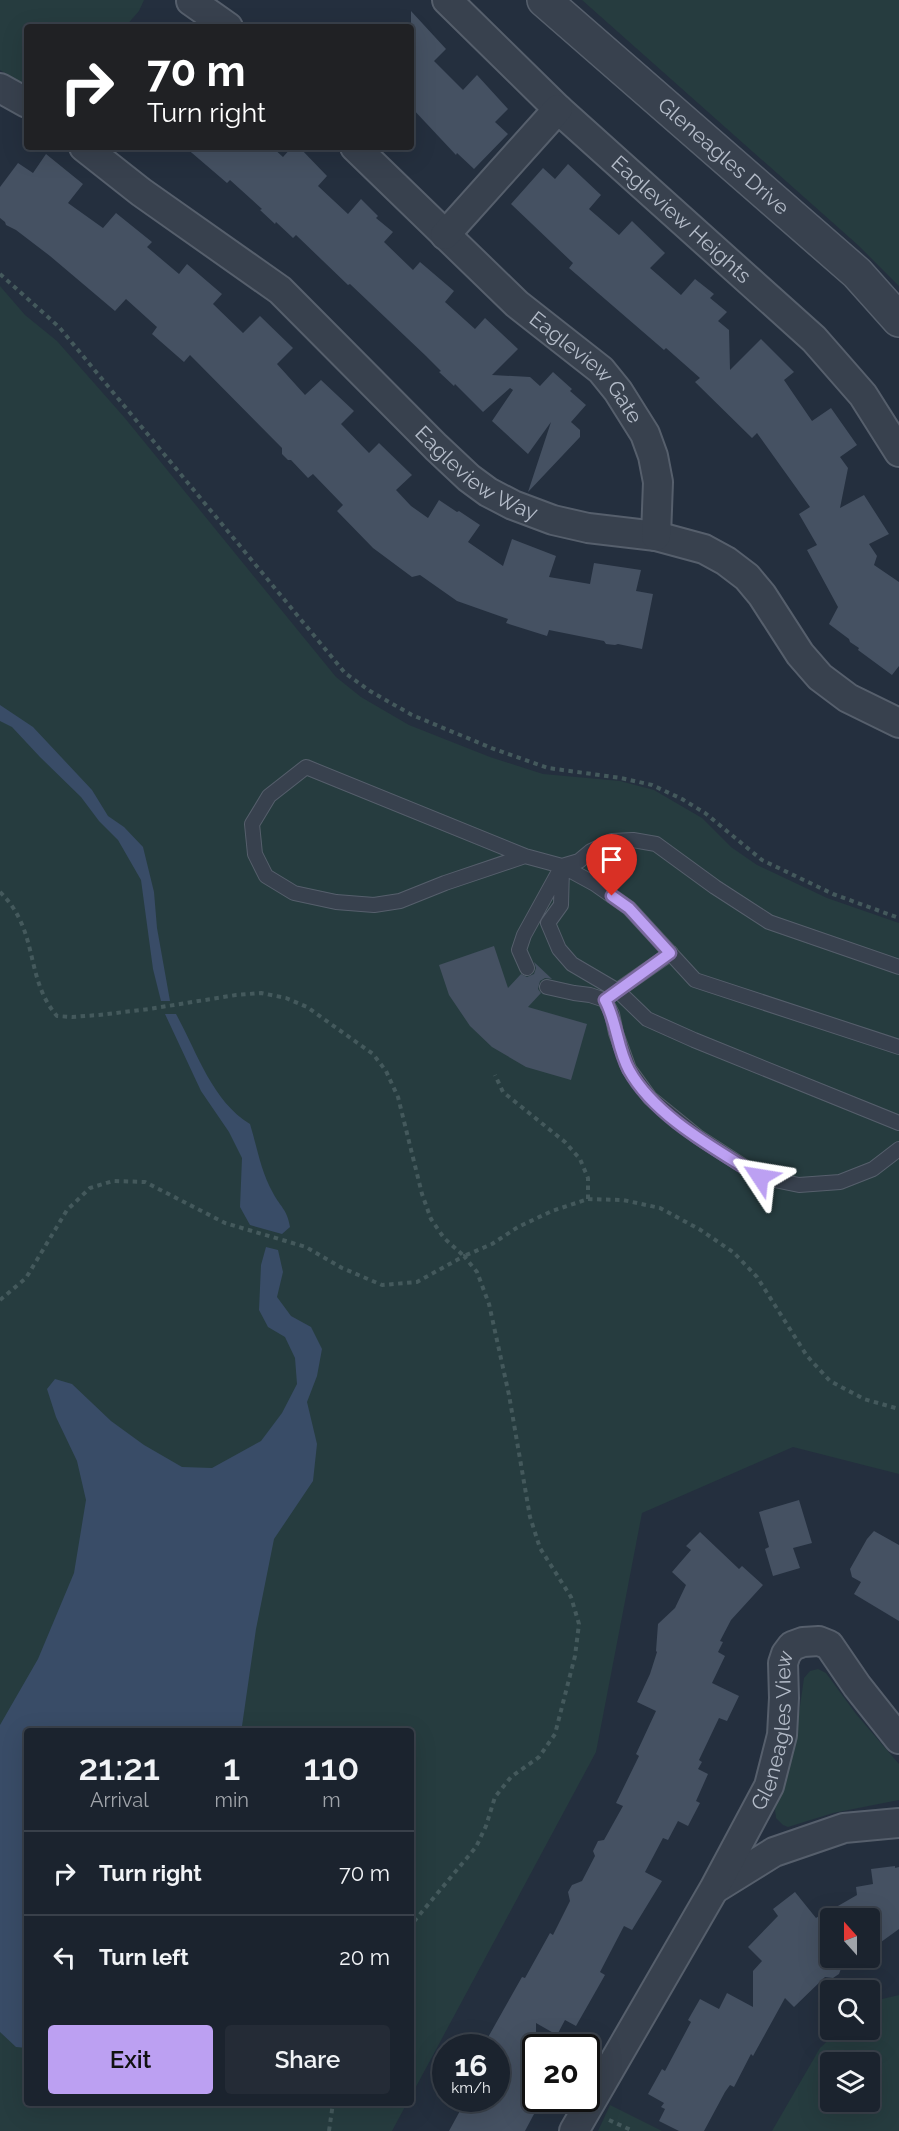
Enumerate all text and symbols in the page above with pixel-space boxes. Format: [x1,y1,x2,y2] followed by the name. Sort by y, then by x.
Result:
[147,47,246,96] text: 70 m
[48,48,126,126] icon: right
[653,92,794,220] street label: Gleneagles Drive
[147,97,266,128] text: Turn right
[606,150,756,288] street label: Eagleview Heights
[525,306,648,428] street label: Eagleview Gate
[410,420,542,525] street label: Eagleview Way
[586,834,637,896] pin
[595,843,628,876] icon: arrive
[728,1145,792,1209] position arrow
[745,1647,798,1814] street label: Gleneagles View
[79,1746,160,1788] text: 21:21
[223,1746,240,1788] text: 1
[303,1746,359,1788] text: 110
[90,1788,149,1812] text: Arrival
[215,1788,249,1812] text: min
[322,1788,341,1812] text: m
[48,1857,81,1890] icon: right
[99,1860,202,1886] text: Turn right
[339,1860,390,1886] text: 70 m
[820,1908,880,1968] north arrow
[820,1908,880,2112] map controls
[48,1941,81,1974] icon: left
[99,1944,189,1970] text: Turn left
[339,1944,390,1970] text: 20 m
[820,1980,880,2040] button: search
[48,2025,213,2094] button: Exit
[225,2025,390,2094] button: Share
[522,2034,600,2112] speed limit sign: 20
[454,2048,488,2083] text: 16
[820,2052,880,2112] button: layers
[451,2079,491,2097] text: km/h

